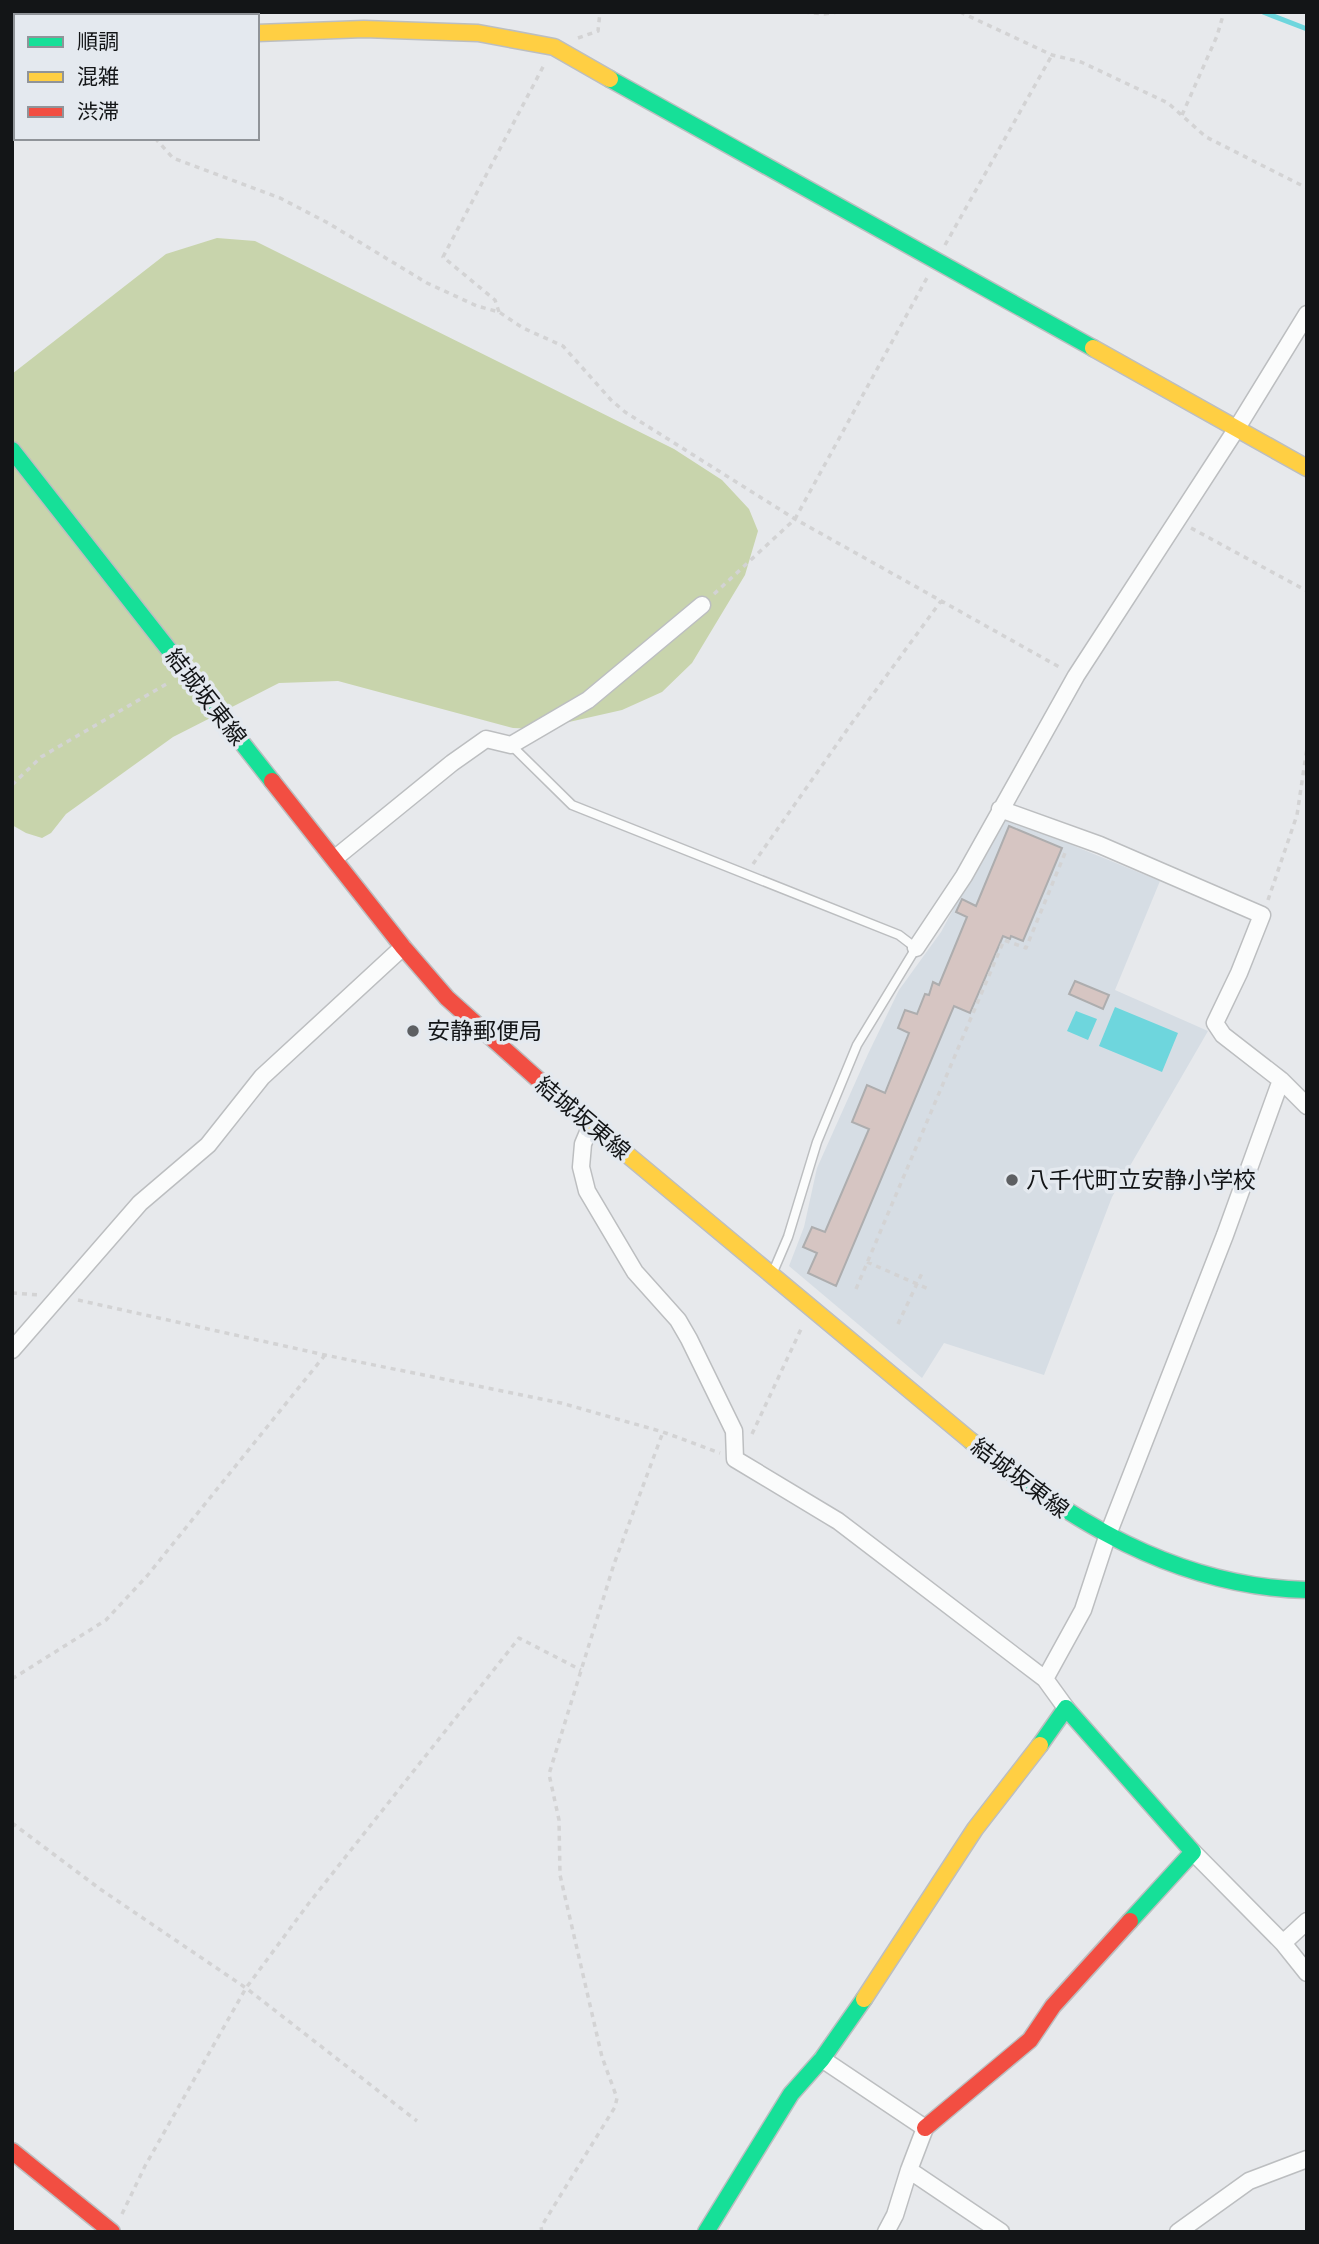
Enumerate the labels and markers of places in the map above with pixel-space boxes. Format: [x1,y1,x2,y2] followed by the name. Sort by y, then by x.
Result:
[427,1015,542,1047] place label: 安静郵便局
[405,1023,421,1039] marker: 安静郵便局
[1026,1164,1256,1196] place label: 八千代町立安静小学校
[1004,1172,1020,1188] marker: 八千代町立安静小学校

